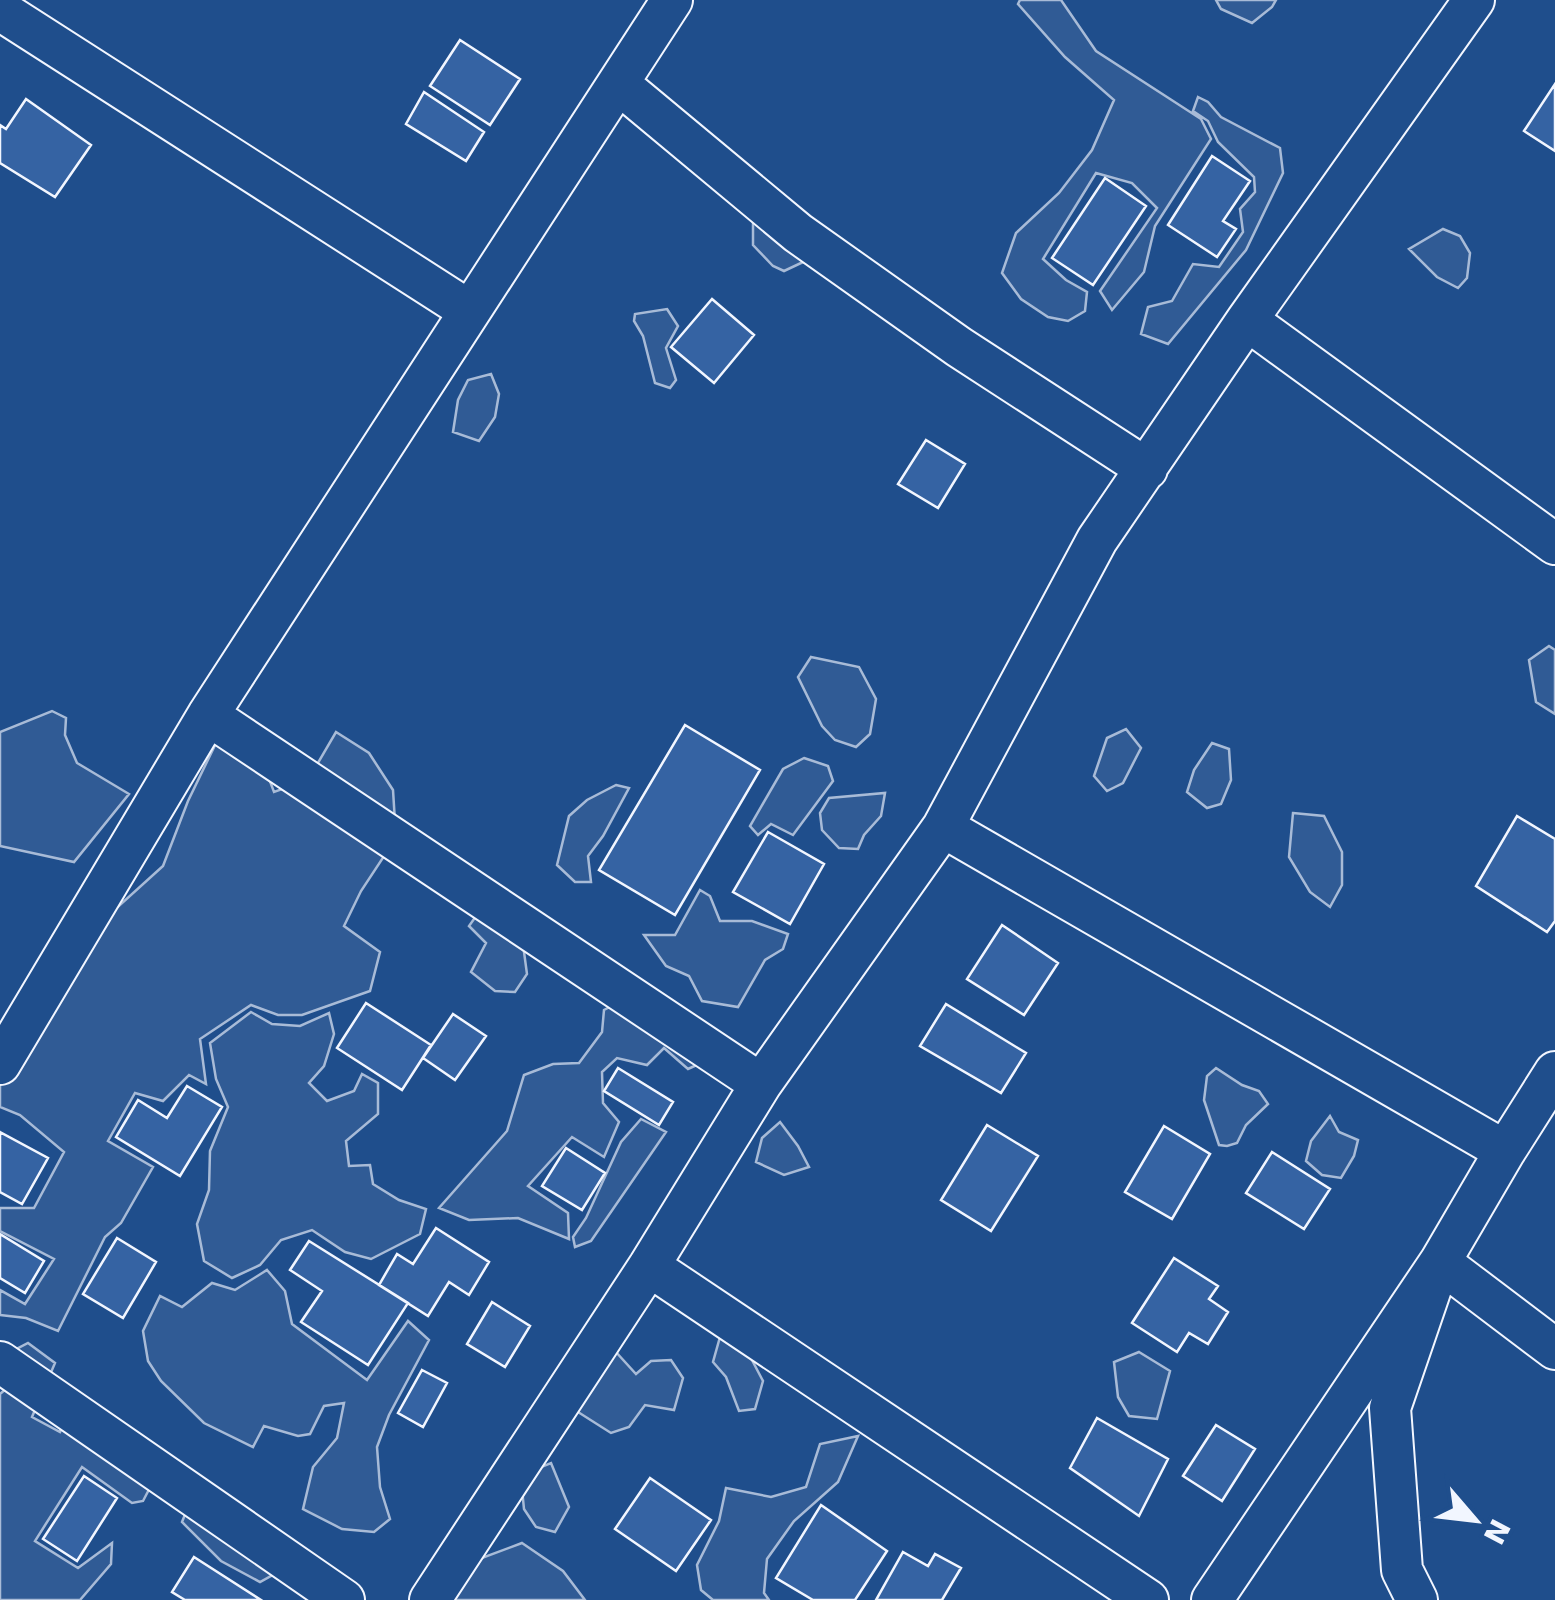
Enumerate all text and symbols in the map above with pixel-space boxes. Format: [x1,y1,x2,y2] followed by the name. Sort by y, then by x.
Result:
[1425,1470,1525,1570] north arrow
[1477,1513,1517,1550] text: N

